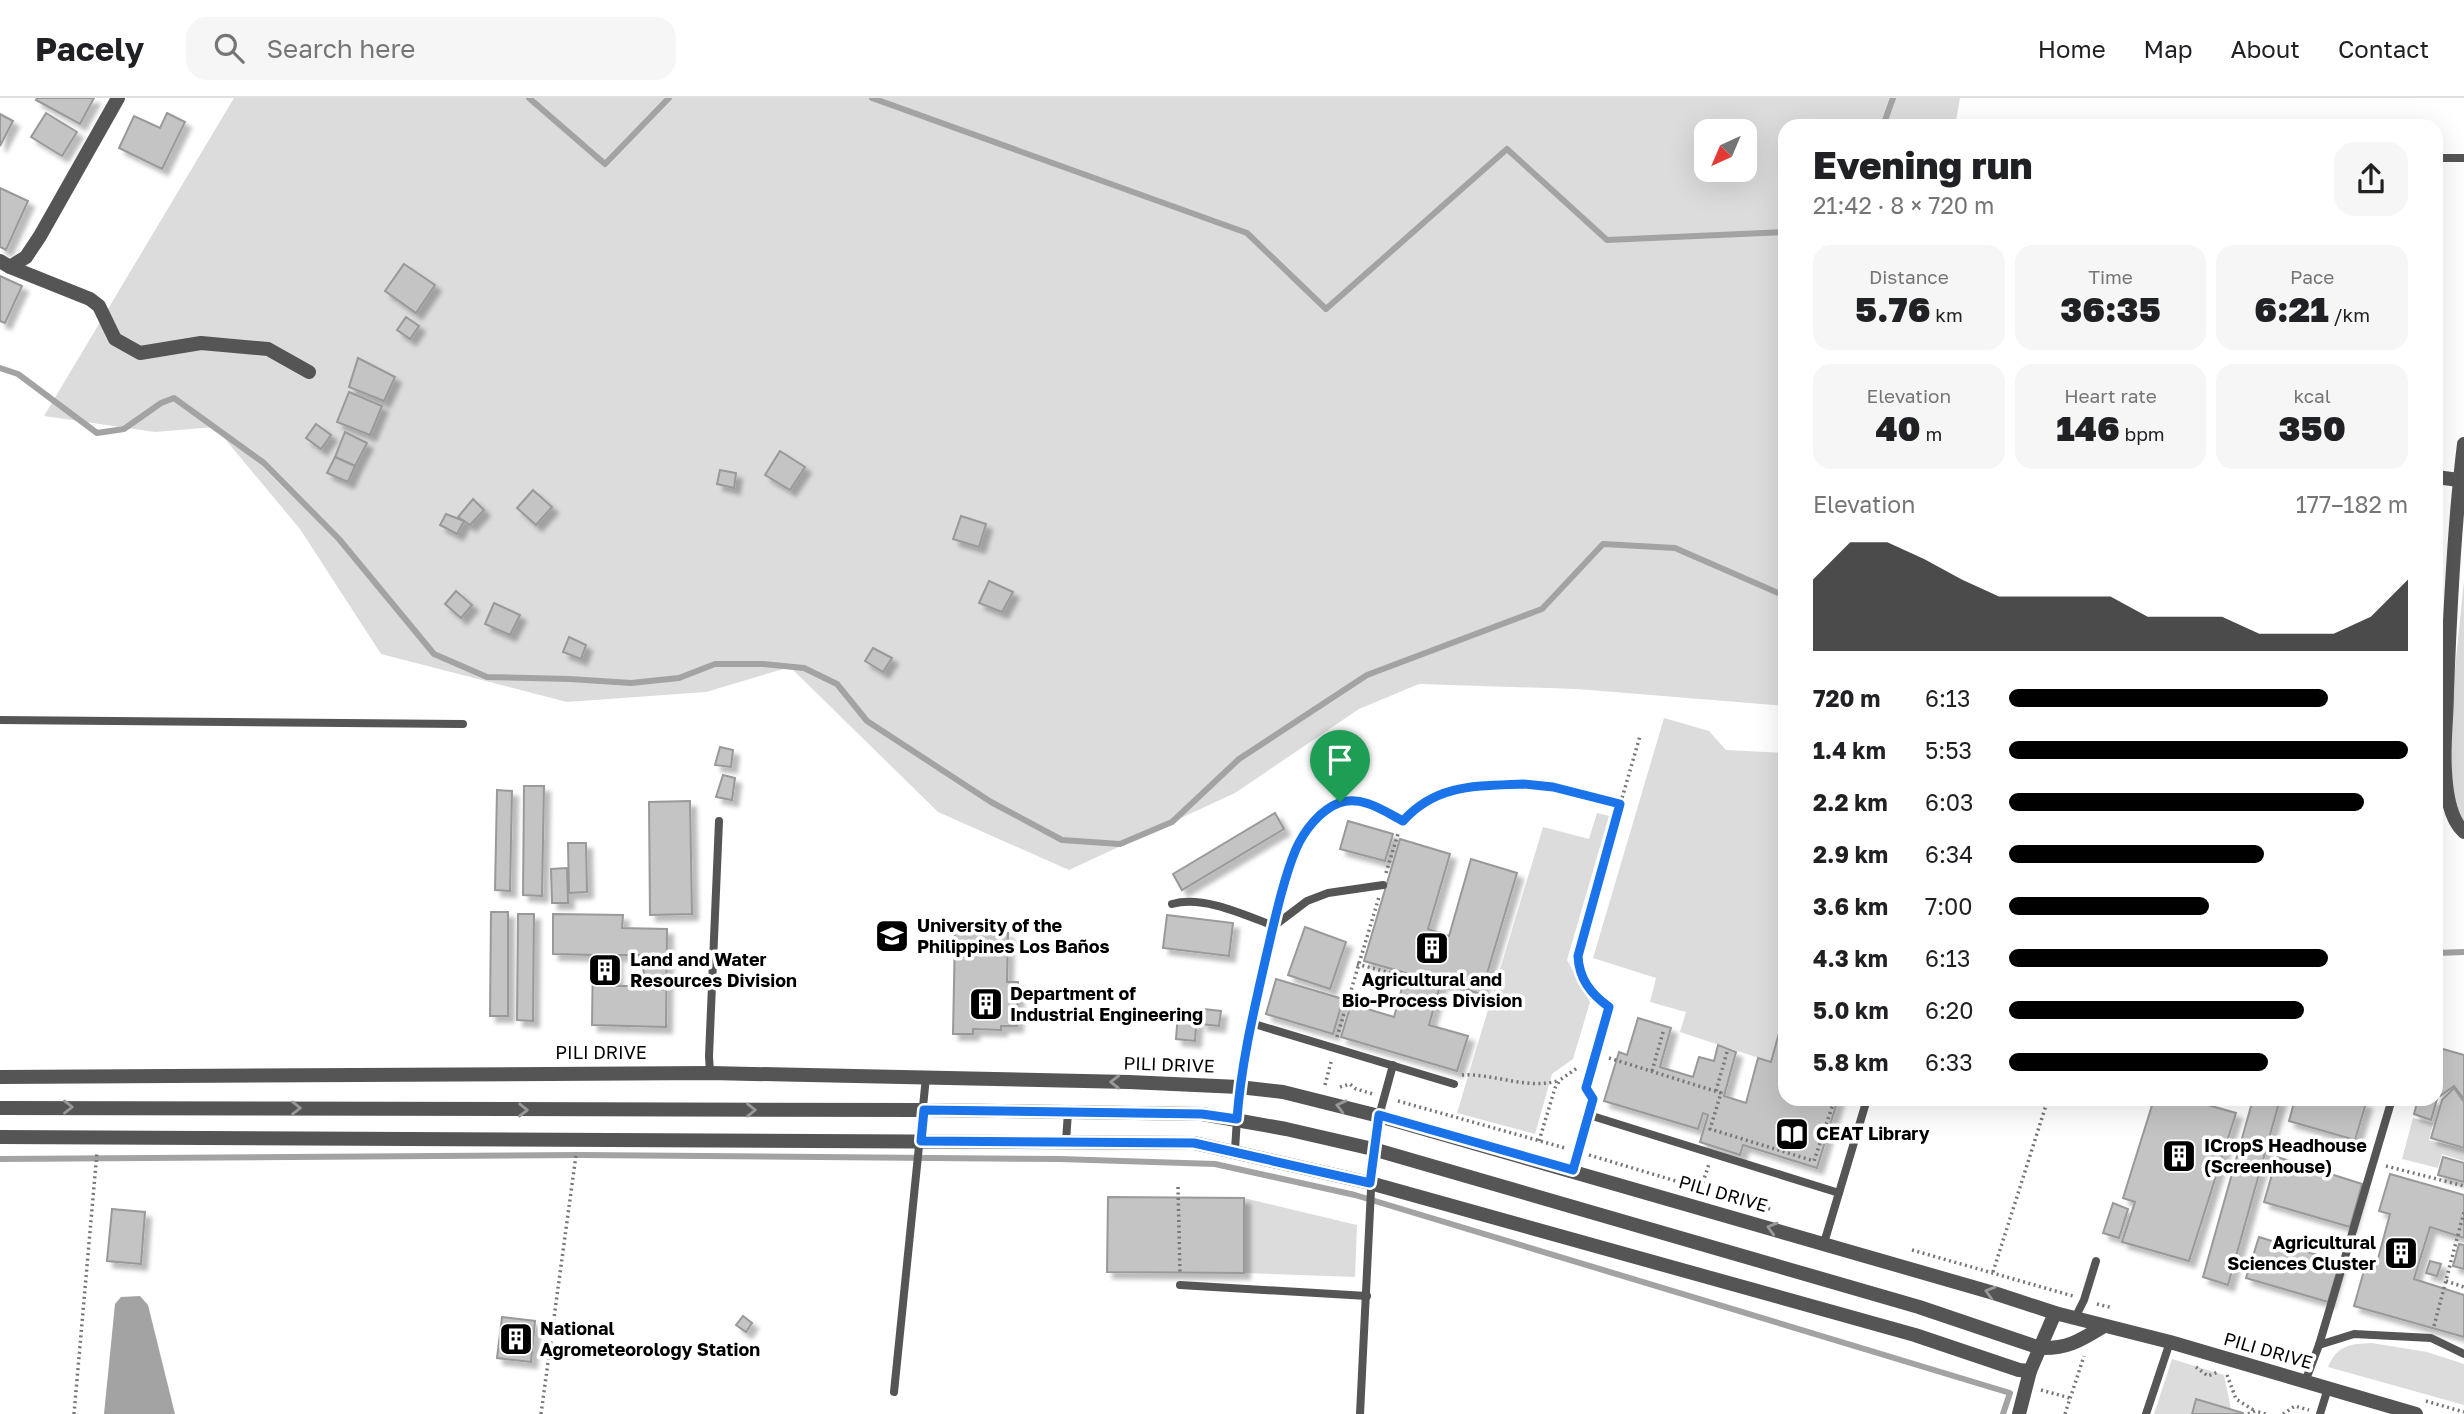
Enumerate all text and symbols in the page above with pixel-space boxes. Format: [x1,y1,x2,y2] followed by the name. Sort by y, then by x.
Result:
[186,17,676,80] search box
[35,29,144,68] text: Pacely
[210,29,248,67] icon: search
[266,33,415,64] text: Search here
[2038,34,2106,63] text: Home
[2144,34,2193,63] text: Map
[2231,34,2300,63] text: About
[2338,34,2429,63] text: Contact
[1694,119,1757,182] north arrow
[1694,119,1757,182] map controls
[1813,142,2032,187] text: Evening run
[2334,142,2408,216] button: share
[1813,191,1994,219] text: 21:42 · 8 × 720 m
[1869,265,1949,288] text: Distance
[2088,265,2133,288] text: Time
[2290,265,2334,288] text: Pace
[1855,288,1930,330] text: 5.76
[2060,288,2161,330] text: 36:35
[2254,288,2329,330] text: 6:21
[1930,303,1963,326] text: km
[2329,303,2370,326] text: /km
[1867,384,1951,407] text: Elevation
[2064,384,2157,407] text: Heart rate
[2293,384,2331,407] text: kcal
[1875,407,1921,449] text: 40
[2056,407,2120,449] text: 146
[2279,407,2346,449] text: 350
[1921,422,1942,445] text: m
[2120,422,2165,445] text: bpm
[1813,490,1915,518] text: Elevation
[2296,490,2408,518] text: 177–182 m
[1813,684,1880,712] text: 720 m
[1925,684,1970,712] text: 6:13
[1310,730,1370,802] pin
[1813,736,1886,764] text: 1.4 km
[1925,736,1972,764] text: 5:53
[1321,741,1359,779] icon: arrive
[1813,788,1888,816] text: 2.2 km
[1925,788,1974,816] text: 6:03
[1813,840,1888,868] text: 2.9 km
[1925,840,1973,868] text: 6:34
[1813,892,1888,920] text: 3.6 km
[1925,892,1973,920] text: 7:00
[917,914,1110,957] place label: University of the Philippines Los Baños
[873,917,911,955] school or university icon: University of the Philippines Los Baños
[1413,929,1451,967] building icon: Agricultural and Bio-Process Division
[1813,944,1888,972] text: 4.3 km
[1925,944,1970,972] text: 6:13
[630,948,797,991] place label: Land and Water Resources Division
[586,951,624,989] building icon: Land and Water Resources Division
[1342,968,1522,1011] place label: Agricultural and Bio-Process Division
[1010,982,1203,1025] place label: Department of Industrial Engineering
[967,985,1005,1023] building icon: Department of Industrial Engineering
[1813,996,1889,1024] text: 5.0 km
[1925,996,1973,1024] text: 6:20
[555,1041,647,1063] street label: PILI DRIVE
[1813,1048,1888,1076] text: 5.8 km
[1925,1048,1973,1076] text: 6:33
[1123,1051,1215,1077] street label: PILI DRIVE
[1110,1074,1121,1089] one-way arrow
[63,1099,74,1115] one-way arrow
[291,1100,301,1116] one-way arrow
[1335,1100,1347,1114] one-way arrow
[518,1102,529,1118] one-way arrow
[746,1102,756,1118] one-way arrow
[1773,1115,1811,1153] library icon: CEAT Library
[1816,1122,1930,1144] place label: CEAT Library
[2204,1134,2367,1177] place label: ICropS Headhouse (Screenhouse)
[2160,1137,2198,1175] building icon: ICropS Headhouse (Screenhouse)
[1676,1170,1770,1216] street label: PILI DRIVE
[1766,1222,1778,1237] one-way arrow
[2227,1231,2376,1274] place label: Agricultural Sciences Cluster
[2382,1234,2420,1272] building icon: Agricultural Sciences Cluster
[1984,1285,1996,1300] one-way arrow
[540,1317,760,1360] place label: National Agrometeorology Station
[497,1320,535,1358] building icon: National Agrometeorology Station
[2221,1327,2315,1373] street label: PILI DRIVE

